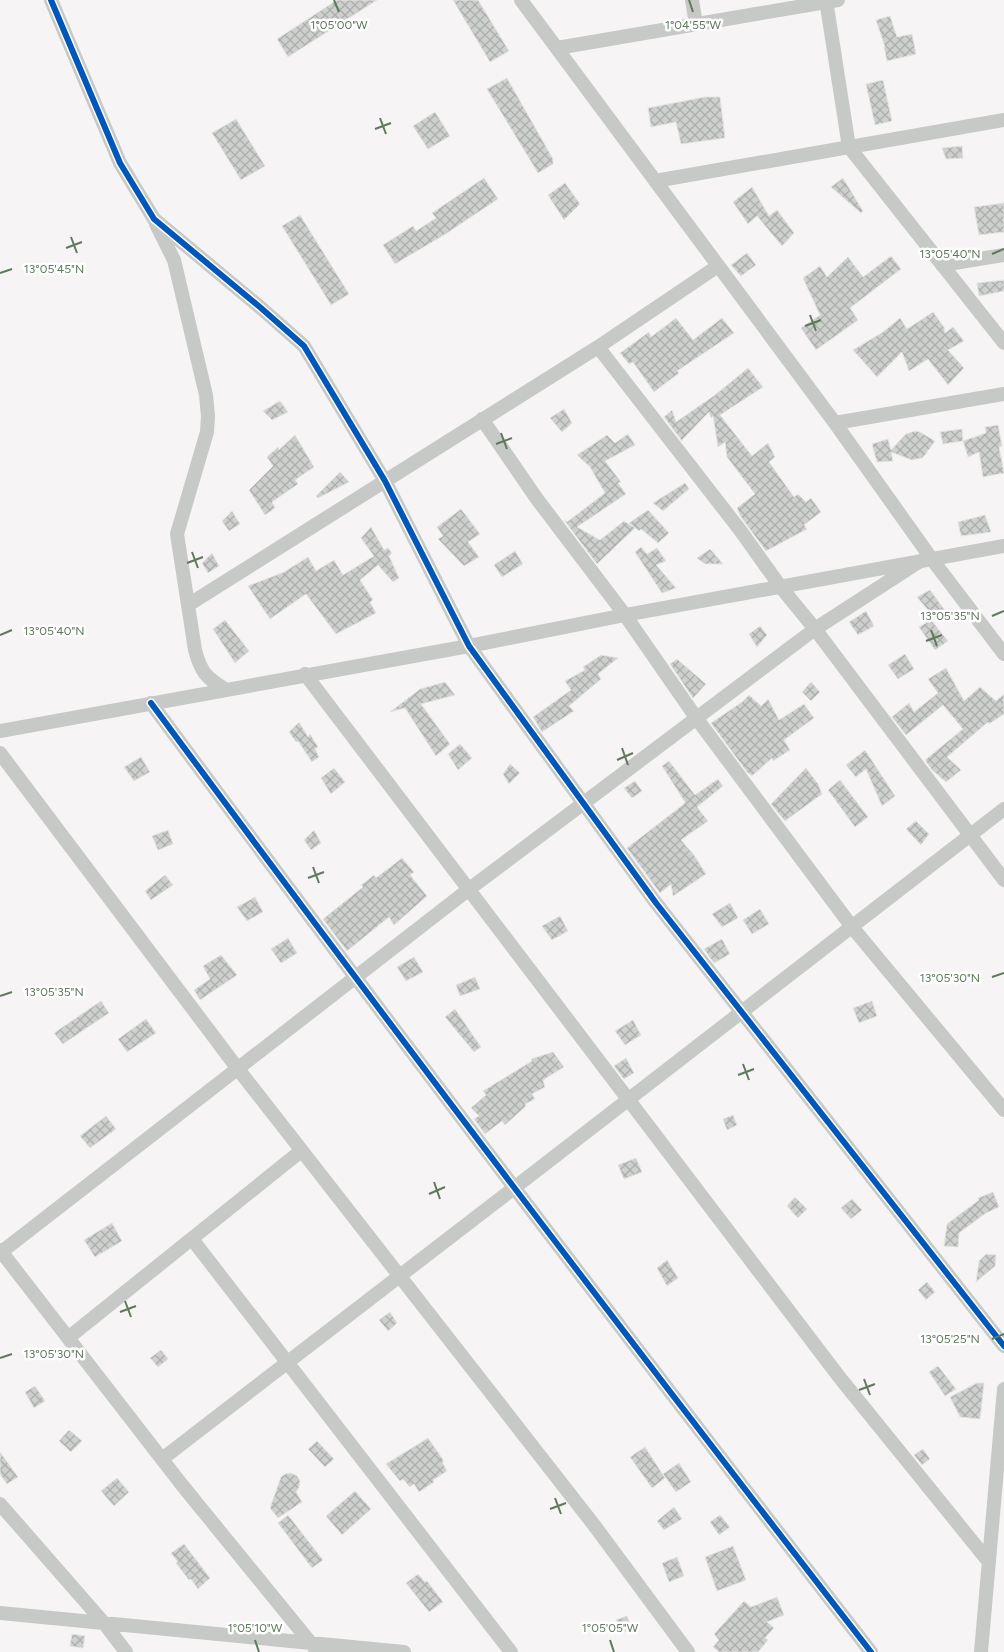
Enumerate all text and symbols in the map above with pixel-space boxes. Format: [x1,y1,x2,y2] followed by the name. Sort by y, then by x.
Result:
[310,18,368,32] text: 1°05'00"W
[665,18,722,32] text: 1°04'55"W
[919,247,981,261] text: 13°05'40"N
[24,262,84,276] text: 13°05'45"N
[920,609,980,623] text: 13°05'35"N
[23,624,85,638] text: 13°05'40"N
[920,971,980,985] text: 13°05'30"N
[24,985,84,999] text: 13°05'35"N
[920,1332,980,1346] text: 13°05'25"N
[24,1347,84,1361] text: 13°05'30"N
[228,1621,283,1635] text: 1°05'10"W
[582,1621,639,1635] text: 1°05'05"W

